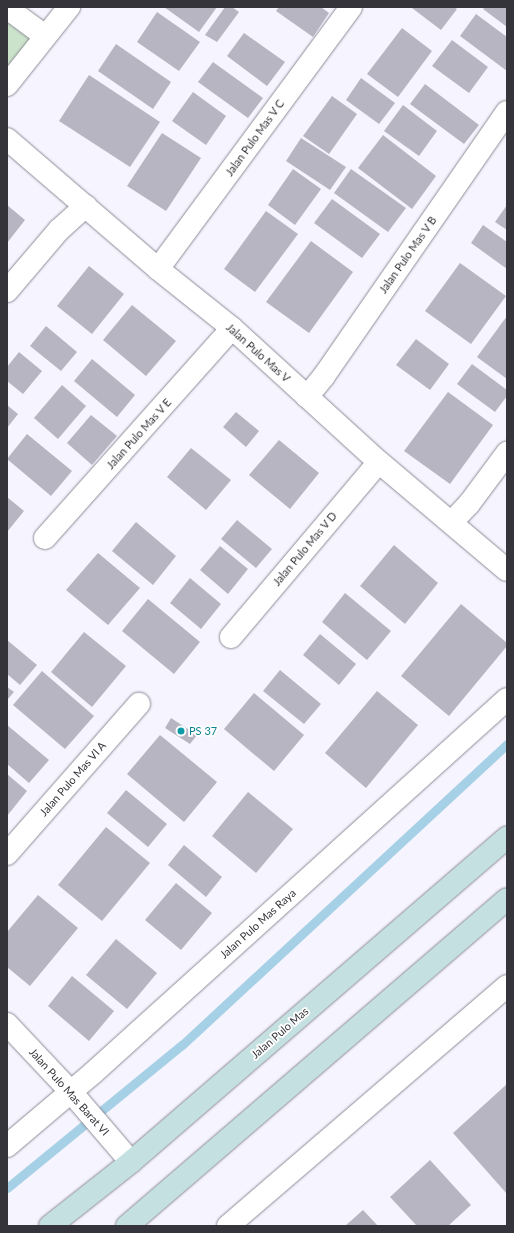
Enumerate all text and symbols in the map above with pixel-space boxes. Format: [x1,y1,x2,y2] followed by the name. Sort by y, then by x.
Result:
[223,97,287,179] street label: Jalan Pulo Mas V C
[376,214,440,296] street label: Jalan Pulo Mas V B
[223,321,293,385] street label: Jalan Pulo Mas V
[104,396,174,472] street label: Jalan Pulo Mas V E
[270,509,340,589] street label: Jalan Pulo Mas V D
[189,724,217,738] place label: PS 37
[176,726,186,736] marker: PS 37
[37,739,109,819] street label: Jalan Pulo Mas VI A
[217,886,299,962] street label: Jalan Pulo Mas Raya
[249,1005,311,1061] street label: Jalan Pulo Mas
[26,1045,112,1139] street label: Jalan Pulo Mas Barat VI

